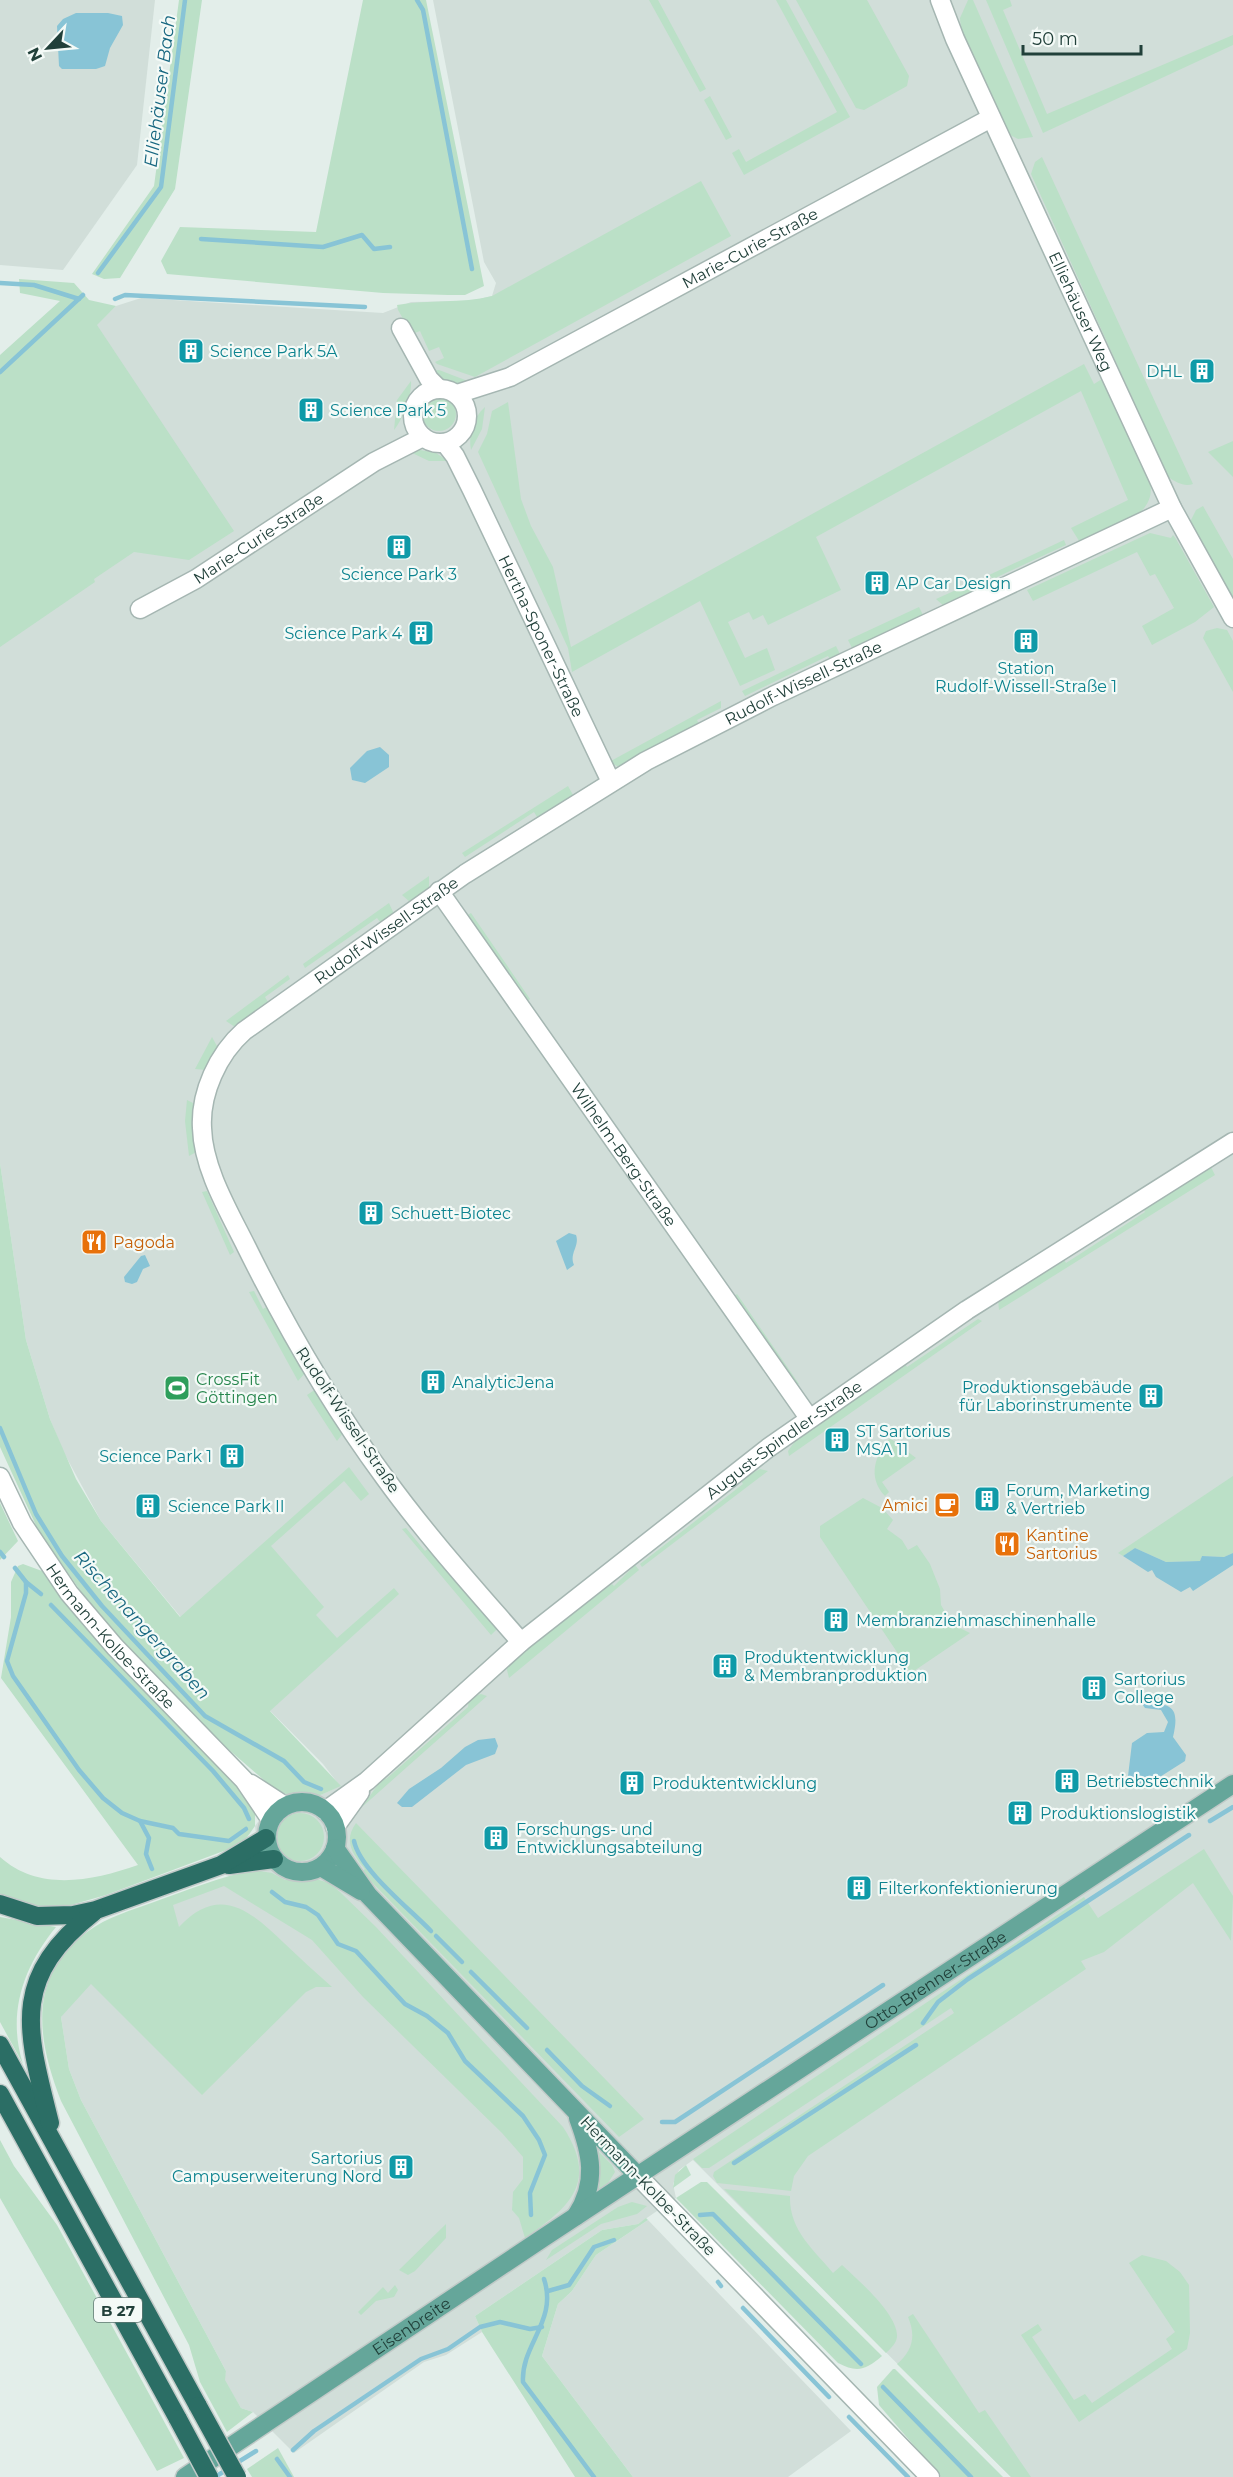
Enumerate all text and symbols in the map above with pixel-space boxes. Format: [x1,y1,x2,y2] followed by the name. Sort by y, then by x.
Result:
[140,14,180,168] water label: Elliehäuser Bach
[18,18,78,78] north arrow
[1023,18,1142,56] scale bar
[1032,28,1078,50] text: 50 m
[24,44,46,64] text: N
[679,204,821,292] street label: Marie-Curie-Straße
[1045,248,1117,374] street label: Elliehäuser Weg
[176,336,206,366] building icon: Science Park 5A
[210,342,338,361] place label: Science Park 5A
[1187,356,1217,386] building icon: DHL
[1146,362,1183,381] place label: DHL
[296,395,326,425] building icon: Science Park 5
[330,401,446,420] place label: Science Park 5
[190,489,327,588] street label: Marie-Curie-Straße
[384,532,414,562] building icon: Science Park 3
[495,552,588,720] street label: Hertha-Sponer-Straße
[341,565,457,584] place label: Science Park 3
[862,568,892,598] building icon: AP Car Design
[896,574,1011,593] place label: AP Car Design
[406,618,436,648] building icon: Science Park 4
[284,624,402,643] place label: Science Park 4
[1011,626,1041,656] building icon: Station Rudolf-Wissell-Straße 1
[721,637,885,729] street label: Rudolf-Wissell-Straße
[935,659,1117,696] place label: Station Rudolf-Wissell-Straße 1
[310,873,462,988] street label: Rudolf-Wissell-Straße
[567,1079,681,1230] street label: Wilhelm-Berg-Straße
[356,1198,386,1228] building icon: Schuett-Biotec
[391,1204,511,1223] place label: Schuett-Biotec
[79,1227,109,1257] restaurant icon: Pagoda
[113,1233,175,1252] place label: Pagoda
[292,1343,404,1497] street label: Rudolf-Wissell-Straße
[418,1367,448,1397] building icon: AnalyticJena
[196,1370,278,1407] place label: CrossFit Göttingen
[162,1373,192,1403] sports icon: CrossFit Göttingen
[452,1373,554,1392] place label: AnalyticJena
[702,1376,866,1503] street label: August-Spindler-Straße
[959,1378,1132,1415] place label: Produktionsgebäude für Laborinstrumente
[1136,1381,1166,1411] building icon: Produktionsgebäude für Laborinstrumente
[856,1422,951,1459] place label: ST Sartorius MSA 11
[822,1425,852,1455] building icon: ST Sartorius MSA 11
[217,1441,247,1471] building icon: Science Park 1
[99,1447,212,1466] place label: Science Park 1
[1006,1481,1150,1518] place label: Forum, Marketing & Vertrieb
[972,1484,1002,1514] building icon: Forum, Marketing & Vertrieb
[932,1490,962,1520] cafe icon: Amici
[133,1491,163,1521] building icon: Science Park II
[882,1496,928,1515] place label: Amici
[168,1497,285,1516] place label: Science Park II
[1026,1526,1098,1563] place label: Kantine Sartorius
[992,1529,1022,1559] restaurant icon: Kantine Sartorius
[69,1546,215,1704] water label: Rischenangergraben
[42,1560,179,1713] street label: Hermann-Kolbe-Straße
[821,1605,851,1635] building icon: Membranziehmaschinenhalle
[856,1611,1096,1630] place label: Membranziehmaschinenhalle
[744,1648,928,1685] place label: Produktentwicklung & Membranproduktion
[710,1651,740,1681] building icon: Produktentwicklung & Membranproduktion
[1114,1670,1186,1707] place label: Sartorius College
[1079,1673,1109,1703] building icon: Sartorius College
[1052,1766,1082,1796] building icon: Betriebstechnik
[617,1768,647,1798] building icon: Produktentwicklung
[1086,1772,1214,1791] place label: Betriebstechnik
[652,1774,817,1793] place label: Produktentwicklung
[1005,1798,1035,1828] building icon: Produktionslogistik
[1040,1804,1196,1823] place label: Produktionslogistik
[516,1820,703,1857] place label: Forschungs- und Entwicklungsabteilung
[481,1823,511,1853] building icon: Forschungs- und Entwicklungsabteilung
[844,1873,874,1903] building icon: Filterkonfektionierung
[878,1879,1058,1898] place label: Filterkonfektionierung
[861,1926,1010,2033] street label: Otto-Brenner-Straße
[576,2112,720,2260] street label: Hermann-Kolbe-Straße
[172,2149,382,2186] place label: Sartorius Campuserweiterung Nord
[386,2152,416,2182] building icon: Sartorius Campuserweiterung Nord
[368,2293,454,2359] street label: Eisenbreite
[94,2298,142,2322] road number: B 27

